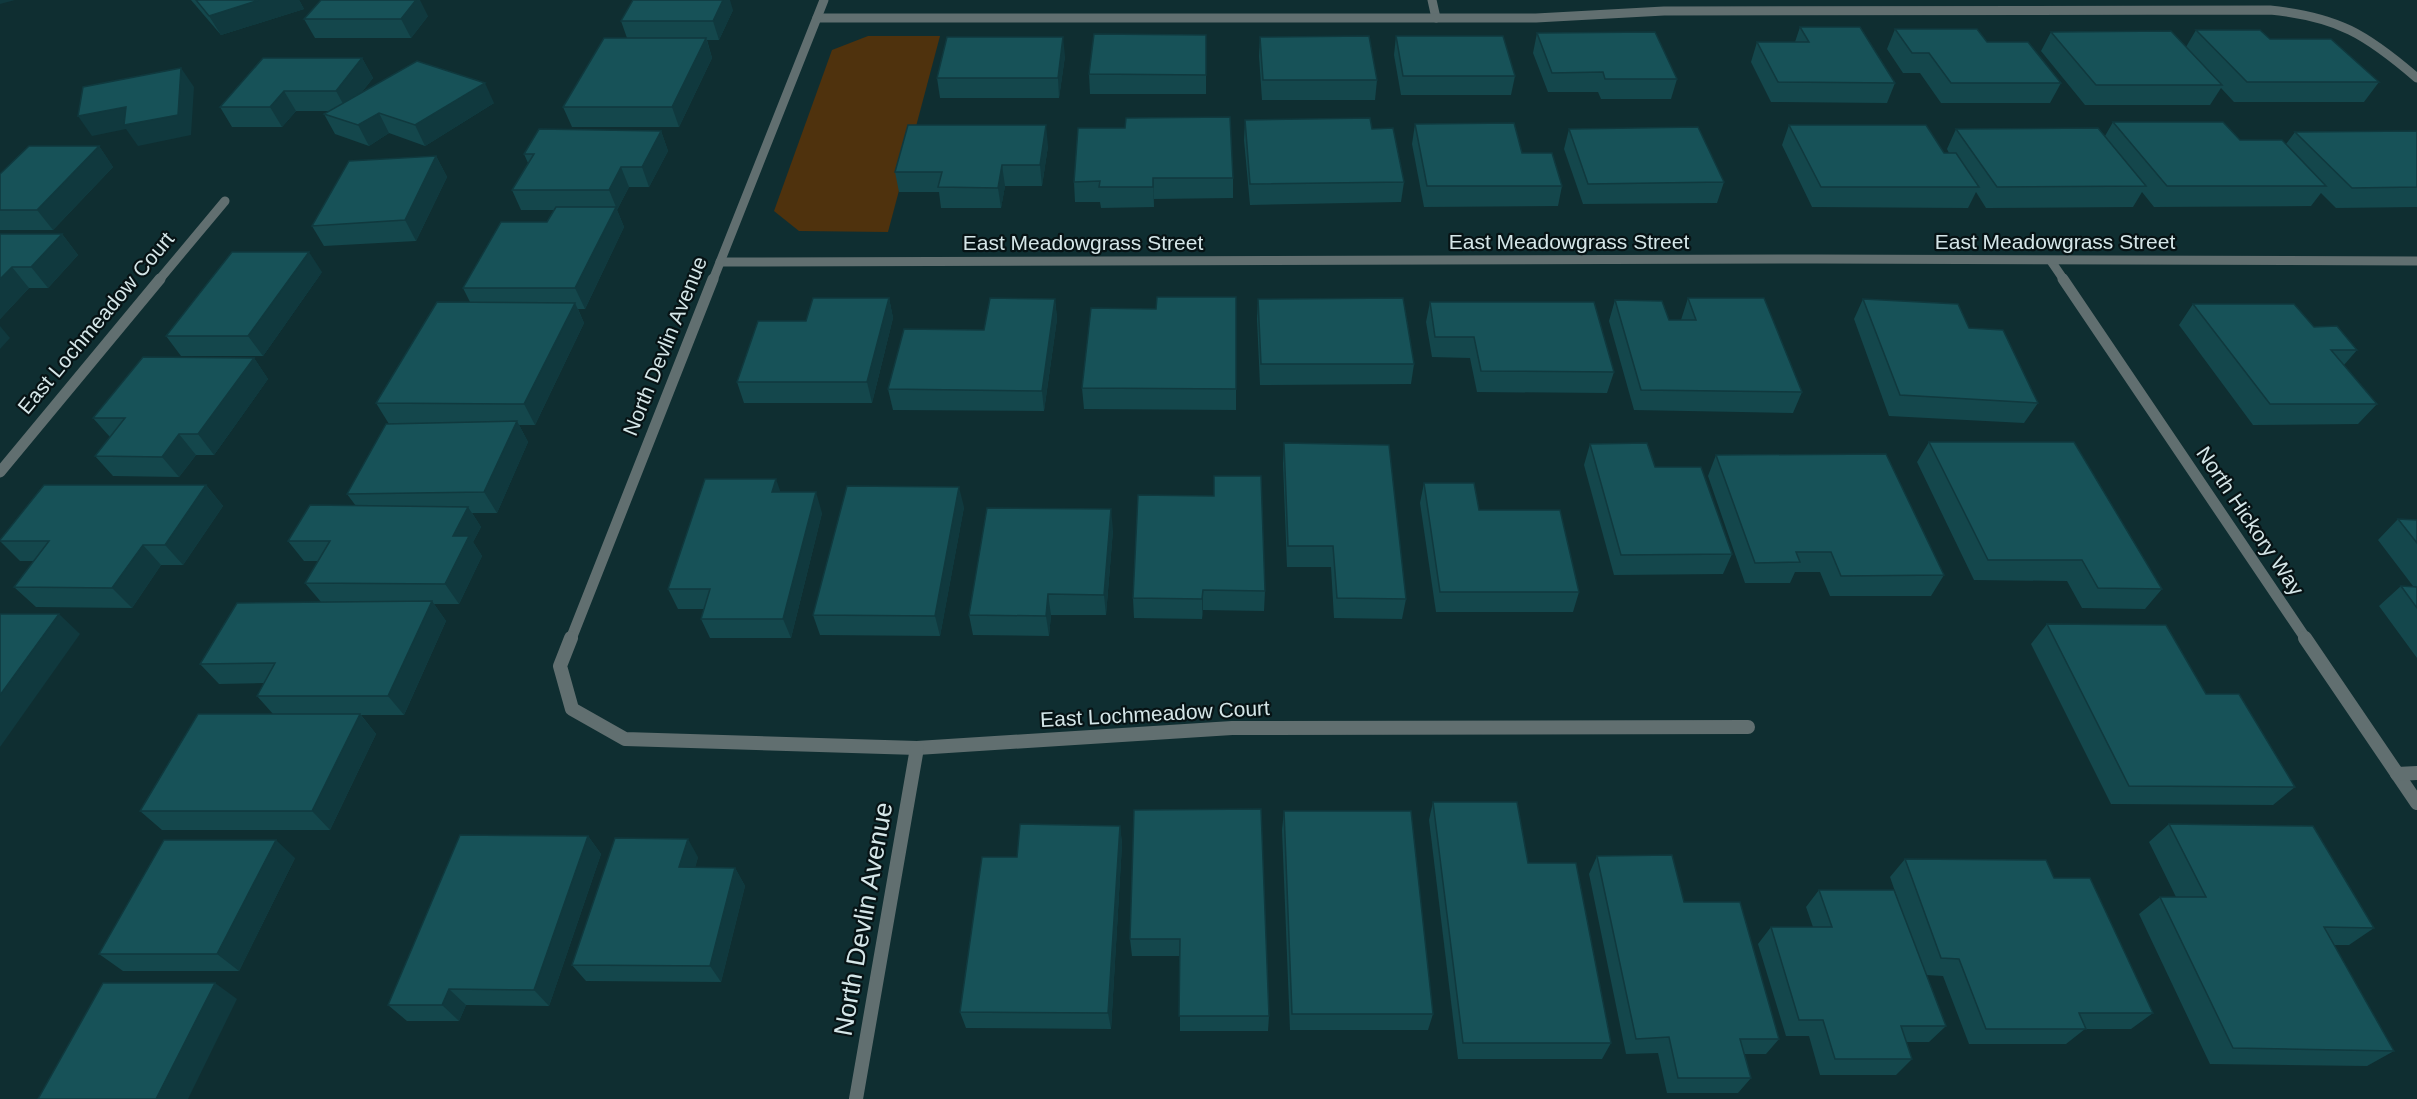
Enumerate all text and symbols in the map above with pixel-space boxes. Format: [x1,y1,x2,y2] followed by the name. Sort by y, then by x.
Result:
[13,227,178,418] street label: East Lochmeadow Court
[1449,230,1689,253] street label: East Meadowgrass Street
[1935,230,2175,253] street label: East Meadowgrass Street
[963,231,1203,254] street label: East Meadowgrass Street
[618,253,711,439] street label: North Devlin Avenue
[2192,442,2309,600] street label: North Hickory Way
[1040,696,1271,731] street label: East Lochmeadow Court
[828,800,898,1038] street label: North Devlin Avenue

